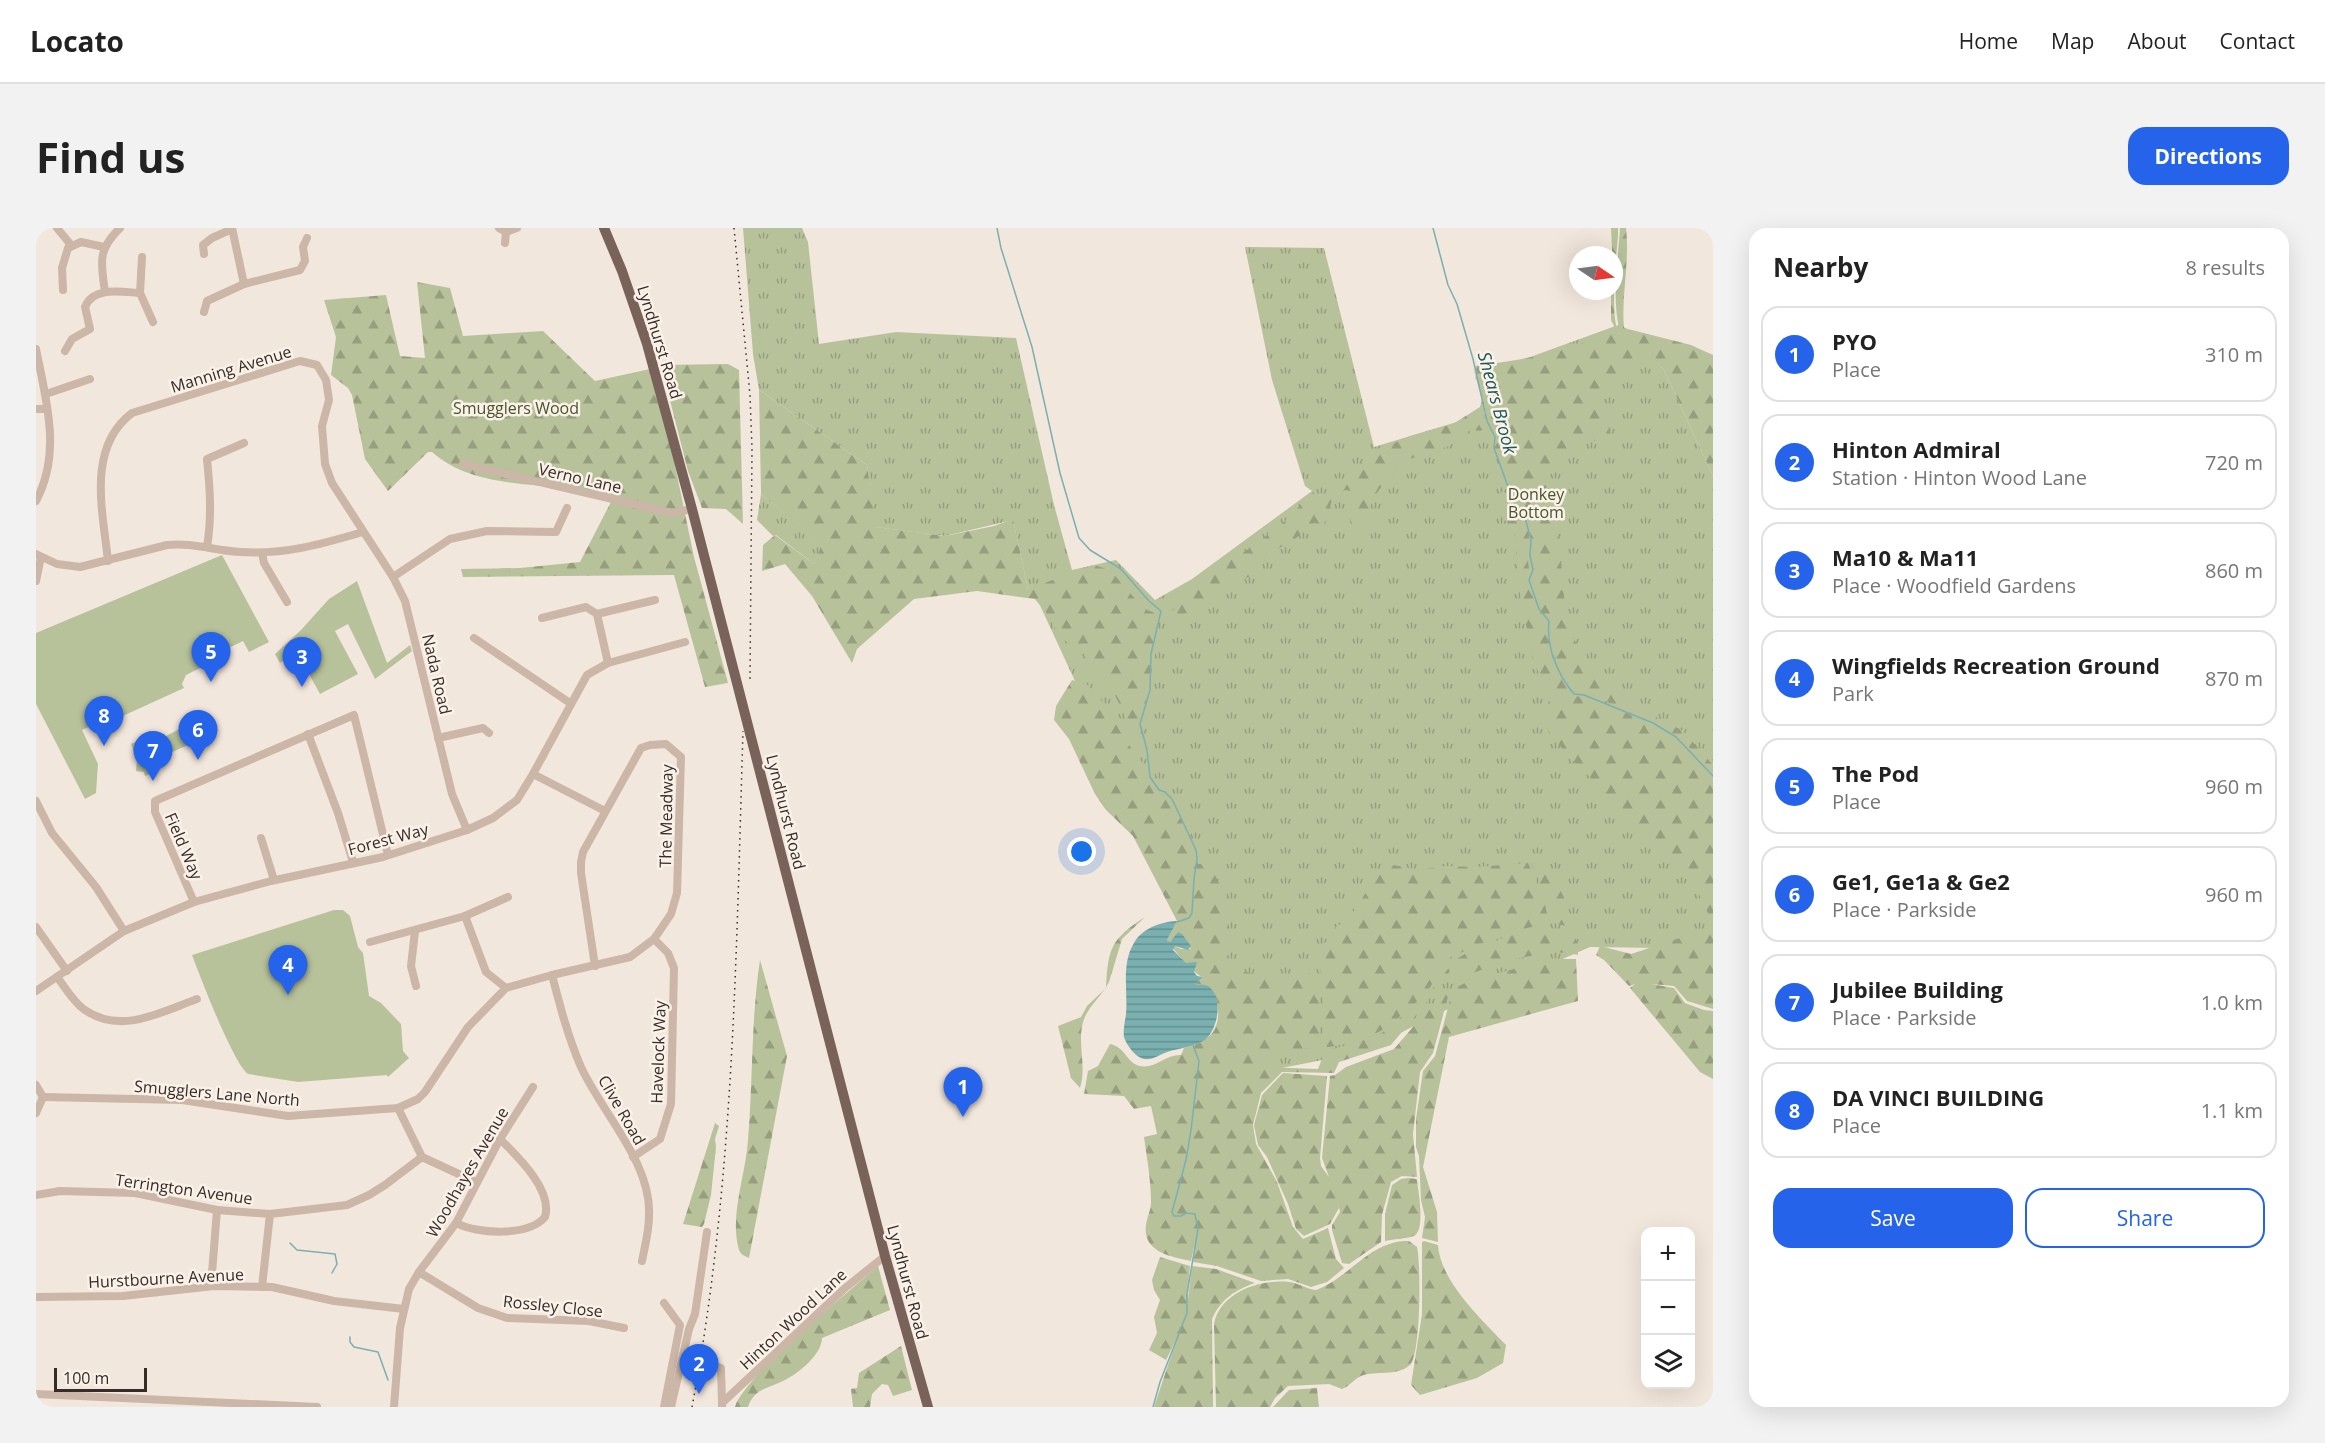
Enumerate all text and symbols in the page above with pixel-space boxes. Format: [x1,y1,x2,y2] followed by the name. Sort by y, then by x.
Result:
[30,22,124,60] text: Locato
[1959,27,2018,55] text: Home
[2051,27,2094,55] text: Map
[2127,27,2187,55] text: About
[2220,27,2295,55] text: Contact
[2128,127,2289,185] button: Directions
[36,128,185,185] text: Find us
[1569,246,1623,300] north arrow
[1773,249,1868,285] text: Nearby
[2185,254,2265,281] text: 8 results
[632,282,688,402] street label: Lyndhurst Road
[1832,326,1877,356] text: PYO
[168,340,294,398] street label: Manning Avenue
[1789,341,1800,368] text: 1
[2205,341,2263,368] text: 310 m
[1473,349,1523,458] water label: Shears Brook
[1832,356,1881,383] text: Place
[453,397,579,419] park label: Smugglers Wood
[1832,434,2001,464] text: Hinton Admiral
[1789,449,1800,476] text: 2
[2205,449,2263,476] text: 720 m
[536,458,624,498] street label: Verno Lane
[1832,464,2087,491] text: Station · Hinton Wood Lane
[1508,483,1565,523] park label: Donkey Bottom
[1832,542,1978,572] text: Ma10 & Ma11
[1789,557,1800,584] text: 3
[2205,557,2263,584] text: 860 m
[1832,572,2076,599] text: Place · Woodfield Gardens
[192,632,231,682] pin: 5
[417,632,457,716] street label: Nada Road
[282,638,322,687] pin: 3
[1832,650,2160,680] text: Wingfields Recreation Ground
[1789,665,1800,692] text: 4
[2205,665,2263,692] text: 870 m
[1832,680,1874,707] text: Park
[84,696,124,746] pin: 8
[178,710,218,760] pin: 6
[134,732,172,781] pin: 7
[761,752,811,872] street label: Lyndhurst Road
[1832,758,1919,788] text: The Pod
[654,763,678,868] street label: The Meadway
[1789,773,1800,800] text: 5
[2205,773,2263,800] text: 960 m
[1832,788,1881,815] text: Place
[160,809,208,884] street label: Field Way
[345,817,432,860] street label: Forest Way
[1067,837,1096,866] your location
[1832,866,2010,896] text: Ge1, Ge1a & Ge2
[1789,881,1800,908] text: 6
[2205,881,2263,908] text: 960 m
[1832,896,1977,923] text: Place · Parkside
[268,946,308,995] pin: 4
[1832,974,2003,1004] text: Jubilee Building
[1789,989,1800,1016] text: 7
[2201,989,2263,1016] text: 1.0 km
[645,999,671,1104] street label: Havelock Way
[1832,1004,1977,1031] text: Place · Parkside
[944,1068,982,1117] pin: 1
[593,1071,651,1149] street label: Clive Road
[133,1075,301,1111] street label: Smugglers Lane North
[1832,1082,2044,1112] text: DA VINCI BUILDING
[1789,1097,1800,1124] text: 8
[2201,1097,2263,1124] text: 1.1 km
[421,1103,513,1241] street label: Woodhayes Avenue
[1832,1112,1881,1139] text: Place
[114,1168,254,1210] street label: Terrington Avenue
[1773,1188,2013,1248] button: Save
[2025,1188,2265,1248] button: Share
[882,1222,934,1342] street label: Lyndhurst Road
[1641,1227,1695,1389] map controls
[1641,1227,1695,1281] button: +
[88,1263,244,1293] street label: Hurstbourne Avenue
[735,1264,851,1374] street label: Hinton Wood Lane
[1641,1281,1695,1335] button: −
[502,1290,604,1322] street label: Rossley Close
[1641,1335,1695,1389] button: layers
[680,1344,718,1394] pin: 2
[54,1365,147,1392] scale bar
[63,1367,109,1389] text: 100 m

